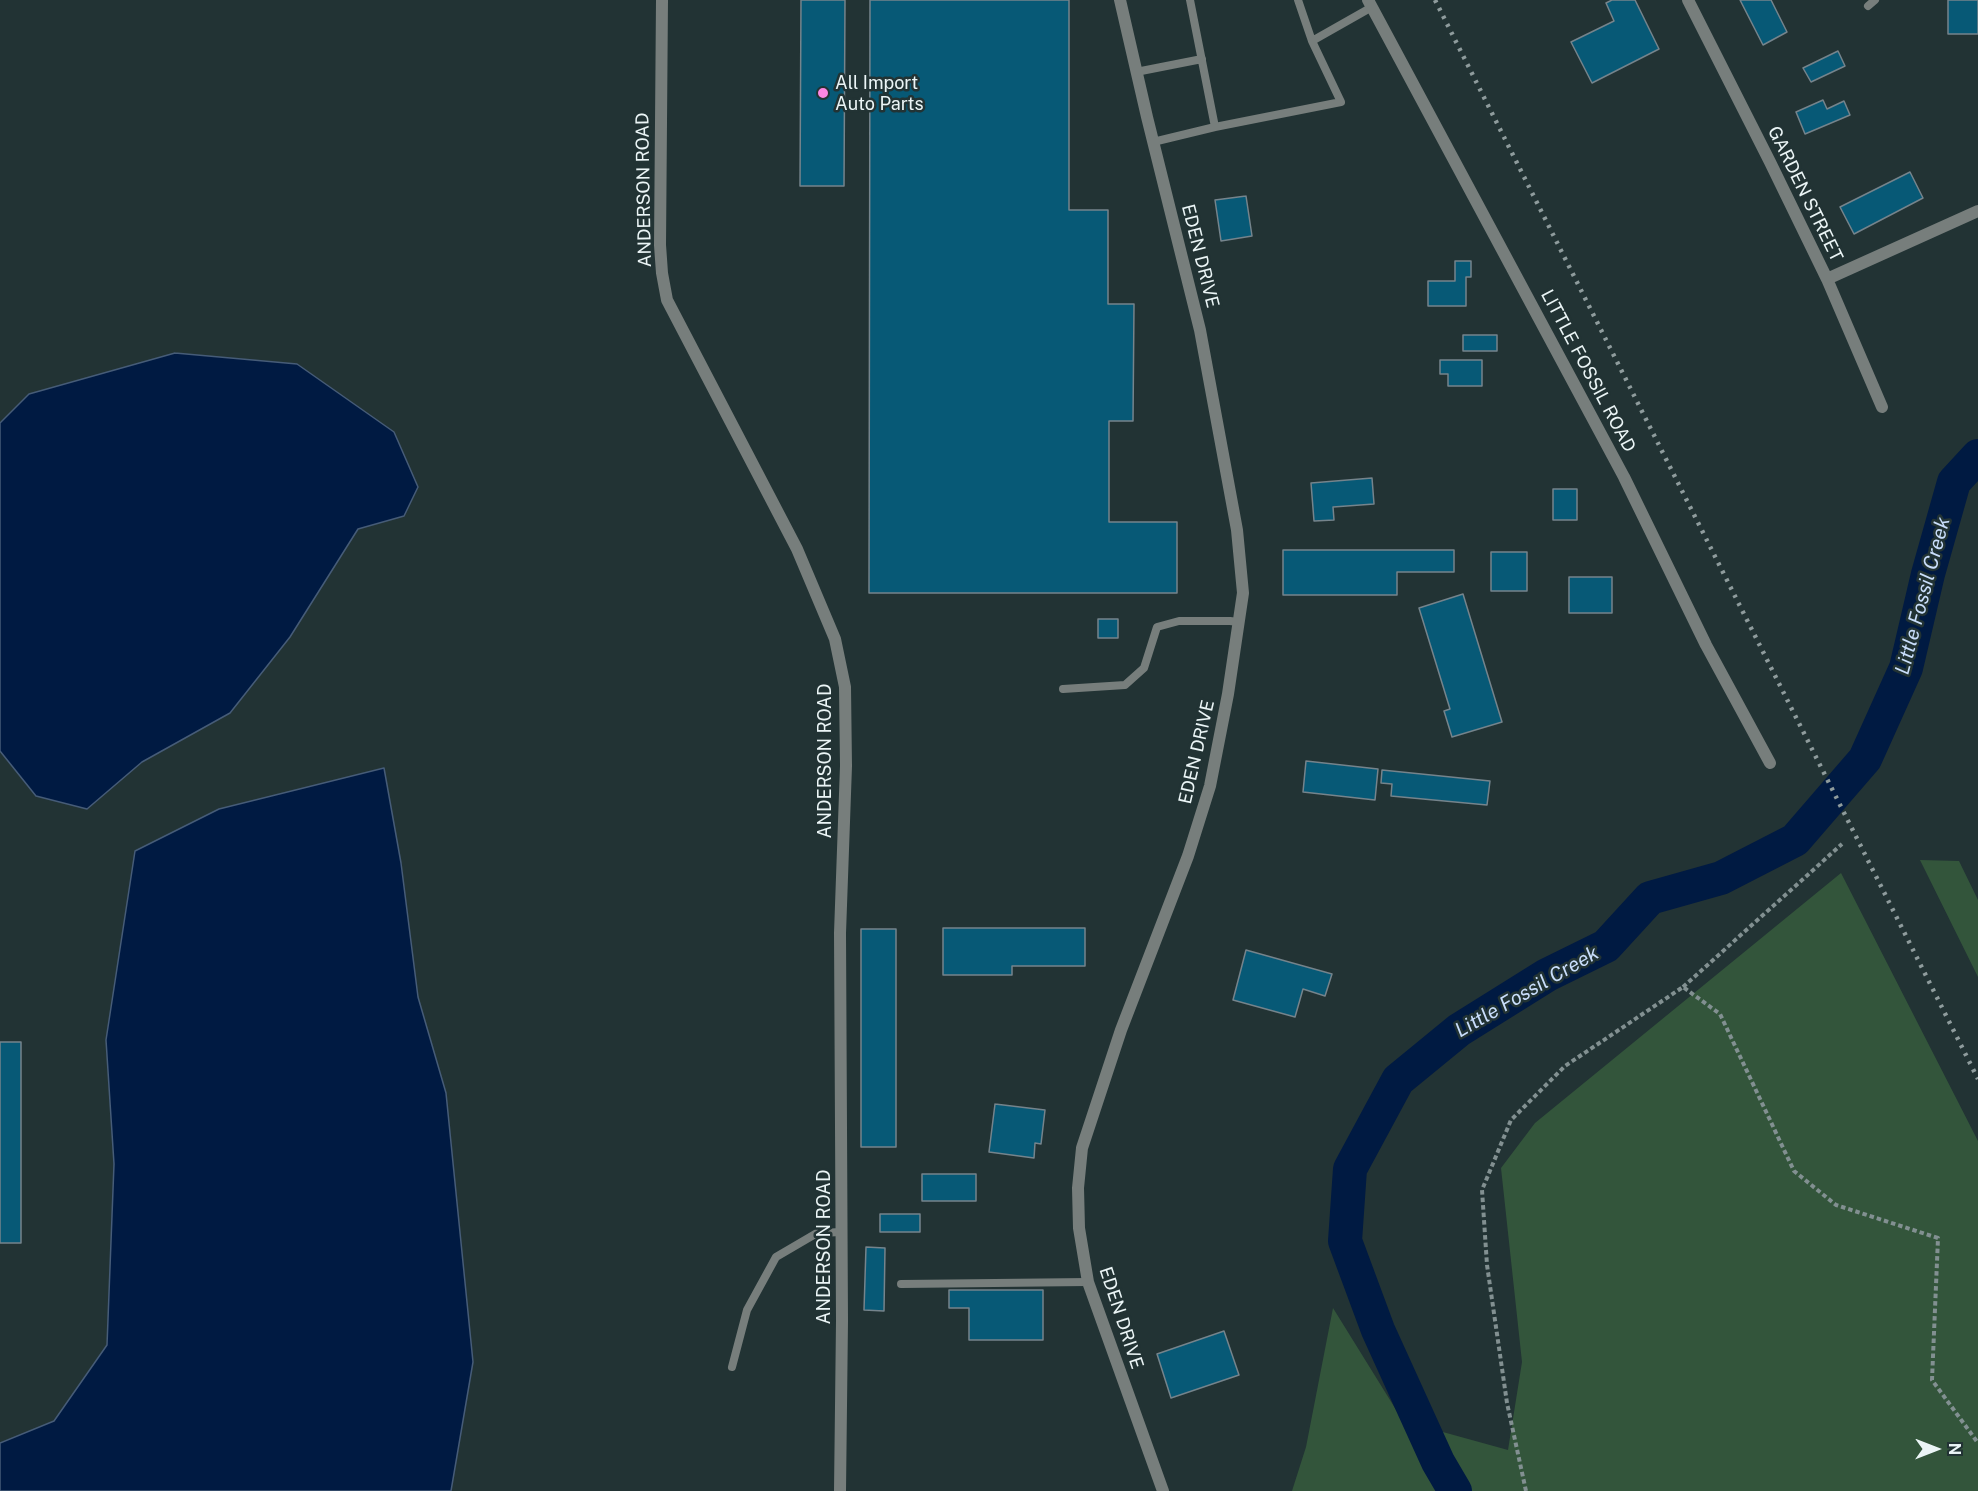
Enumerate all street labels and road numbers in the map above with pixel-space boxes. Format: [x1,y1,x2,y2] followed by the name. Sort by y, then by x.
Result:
[632,112,656,268] street label: ANDERSON ROAD
[1763,123,1847,265] street label: GARDEN STREET
[1177,202,1223,310] street label: EDEN DRIVE
[1536,286,1640,456] street label: LITTLE FOSSIL ROAD
[814,684,836,838] street label: ANDERSON ROAD
[1175,698,1219,806] street label: EDEN DRIVE
[813,1170,835,1324] street label: ANDERSON ROAD
[1094,1264,1148,1372] street label: EDEN DRIVE

